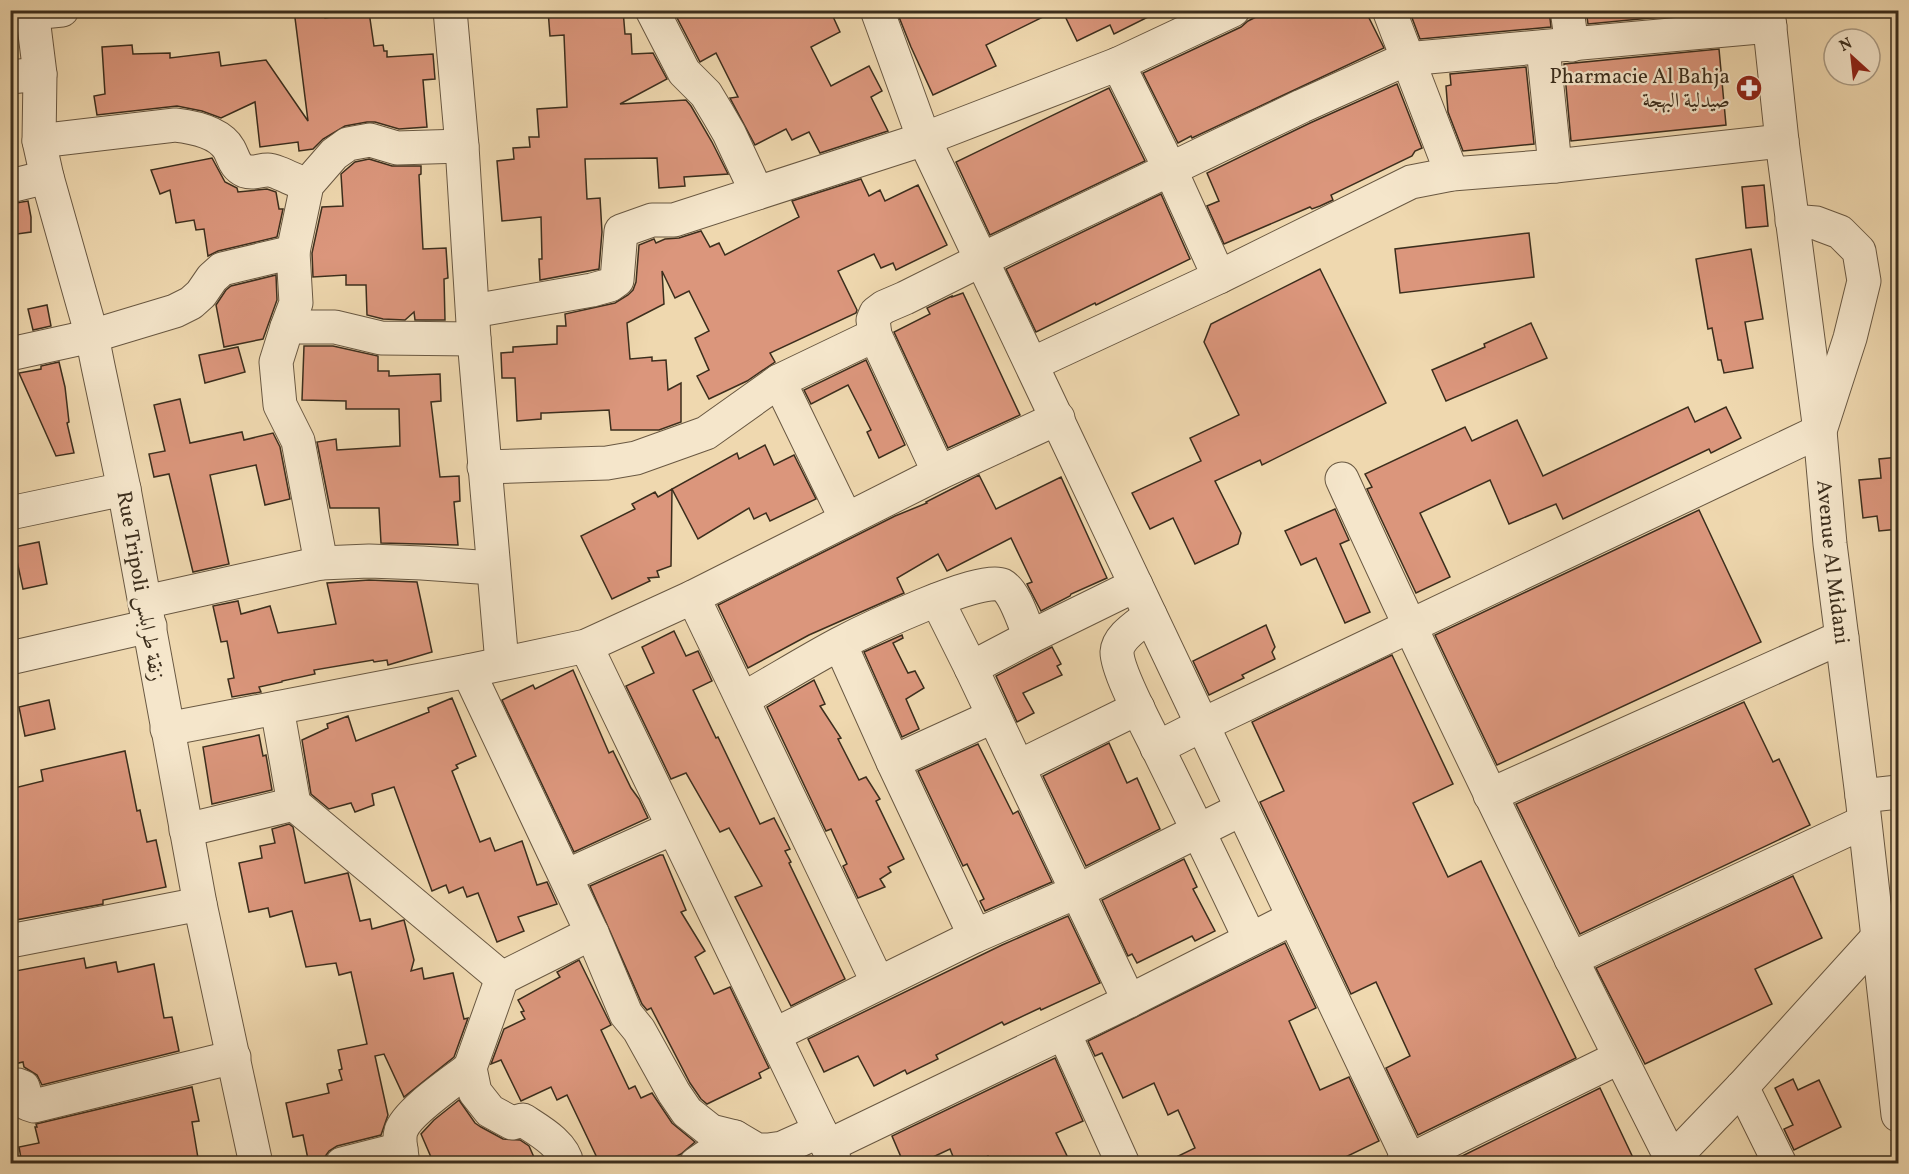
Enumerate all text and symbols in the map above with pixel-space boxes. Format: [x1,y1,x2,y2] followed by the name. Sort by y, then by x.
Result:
[1822,27,1882,87] north arrow
[1836,33,1857,58] text: N
[1549,63,1730,116] place label: Pharmacie Al Bahja صيدلية البهجة
[1734,73,1764,103] pharmacy icon: Pharmacie Al Bahja صيدلية البهجة
[1808,479,1856,646] street label: Avenue Al Midani
[108,489,171,684] street label: Rue Tripoli زنقة طرابلس

